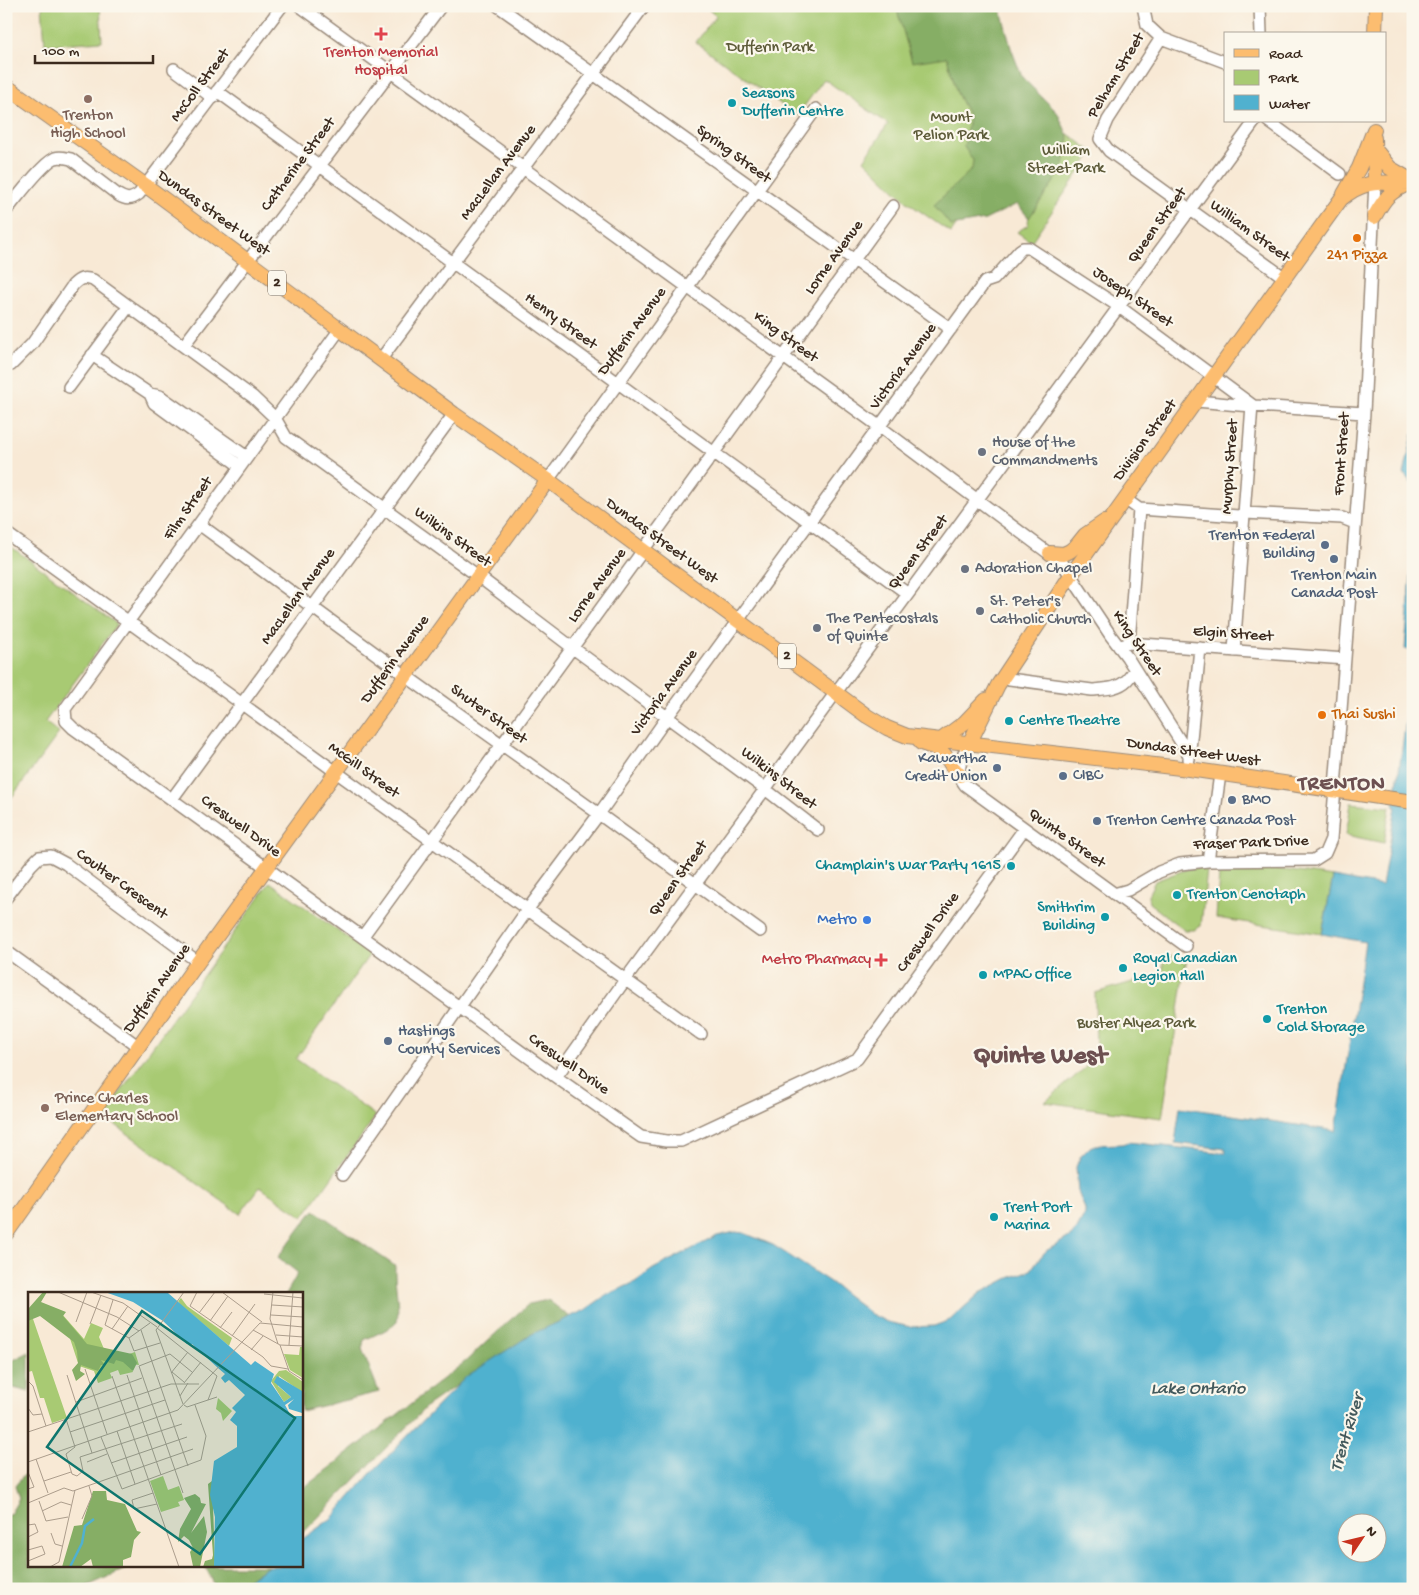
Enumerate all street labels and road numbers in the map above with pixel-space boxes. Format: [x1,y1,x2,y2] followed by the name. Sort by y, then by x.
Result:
[1084,29,1151,123] street label: Pelham Street
[167,44,236,126] street label: McColl Street
[258,113,341,216] street label: Catherine Street
[457,121,542,225] street label: MacLellan Avenue
[692,122,775,189] street label: Spring Street
[152,166,274,262] street label: Dundas Street West
[1124,183,1193,268] street label: Queen Street
[1205,197,1294,268] street label: William Street
[802,216,869,299] street label: Lorne Avenue
[1088,263,1177,334] street label: Joseph Street
[268,270,286,296] road number: 2
[594,283,672,381] street label: Dufferin Avenue
[520,289,601,356] street label: Henry Street
[749,308,822,369] street label: King Street
[866,319,942,415] street label: Victoria Avenue
[1109,395,1183,486] street label: Division Street
[1331,411,1355,497] street label: Front Street
[1218,417,1244,515] street label: Murphy Street
[160,472,219,545] street label: Film Street
[600,494,722,590] street label: Dundas Street West
[410,504,496,573] street label: Wilkins Street
[885,511,954,594] street label: Queen Street
[258,544,341,649] street label: MacLellan Avenue
[565,544,632,627] street label: Lorne Avenue
[1107,607,1166,682] street label: King Street
[357,611,435,709] street label: Dufferin Avenue
[1192,623,1275,647] street label: Elgin Street
[778,644,796,668] road number: 2
[627,645,703,741] street label: Victoria Avenue
[446,681,531,750] street label: Shuter Street
[1124,734,1262,772] street label: Dundas Street West
[324,739,404,804] street label: McGill Street
[736,743,821,815] street label: Wilkins Street
[196,791,285,863] street label: Creswell Drive
[1024,805,1109,874] street label: Quinte Street
[1192,832,1310,856] street label: Fraser Park Drive
[645,836,714,921] street label: Queen Street
[72,845,172,925] street label: Coulter Crescent
[893,888,965,977] street label: Creswell Drive
[120,940,196,1038] street label: Dufferin Avenue
[524,1030,613,1100] street label: Creswell Drive

